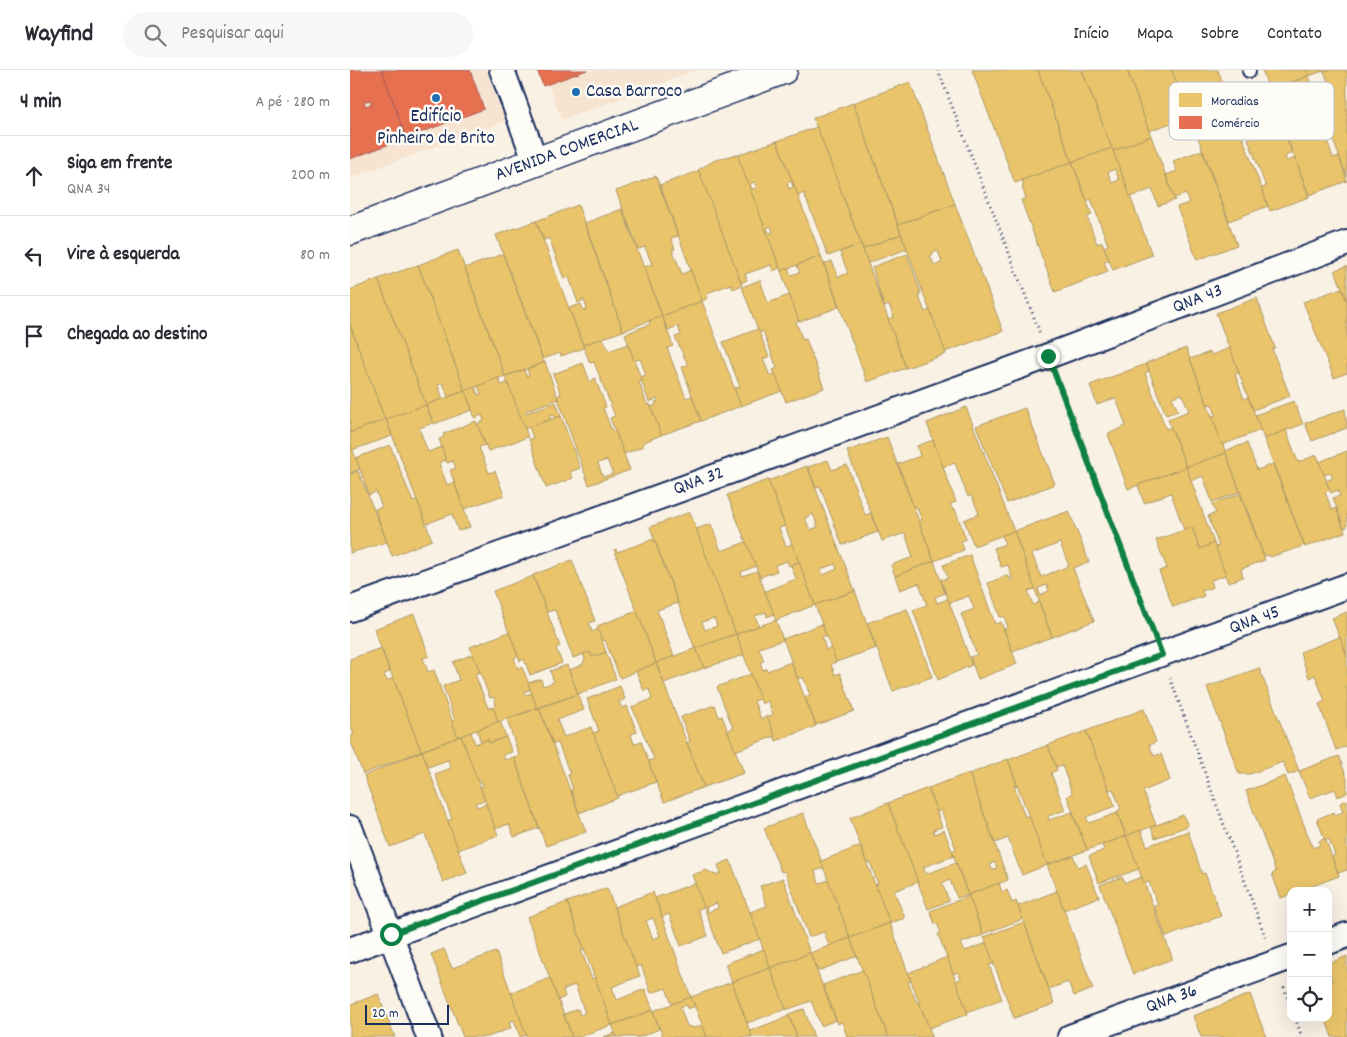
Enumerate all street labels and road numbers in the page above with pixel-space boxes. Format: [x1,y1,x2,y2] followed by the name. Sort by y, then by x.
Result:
[492,112,643,189] street label: AVENIDA COMERCIAL
[1169,278,1227,322] street label: QNA 43
[670,460,728,504] street label: QNA 32
[1226,599,1284,643] street label: QNA 45
[1143,978,1201,1022] street label: QNA 36

